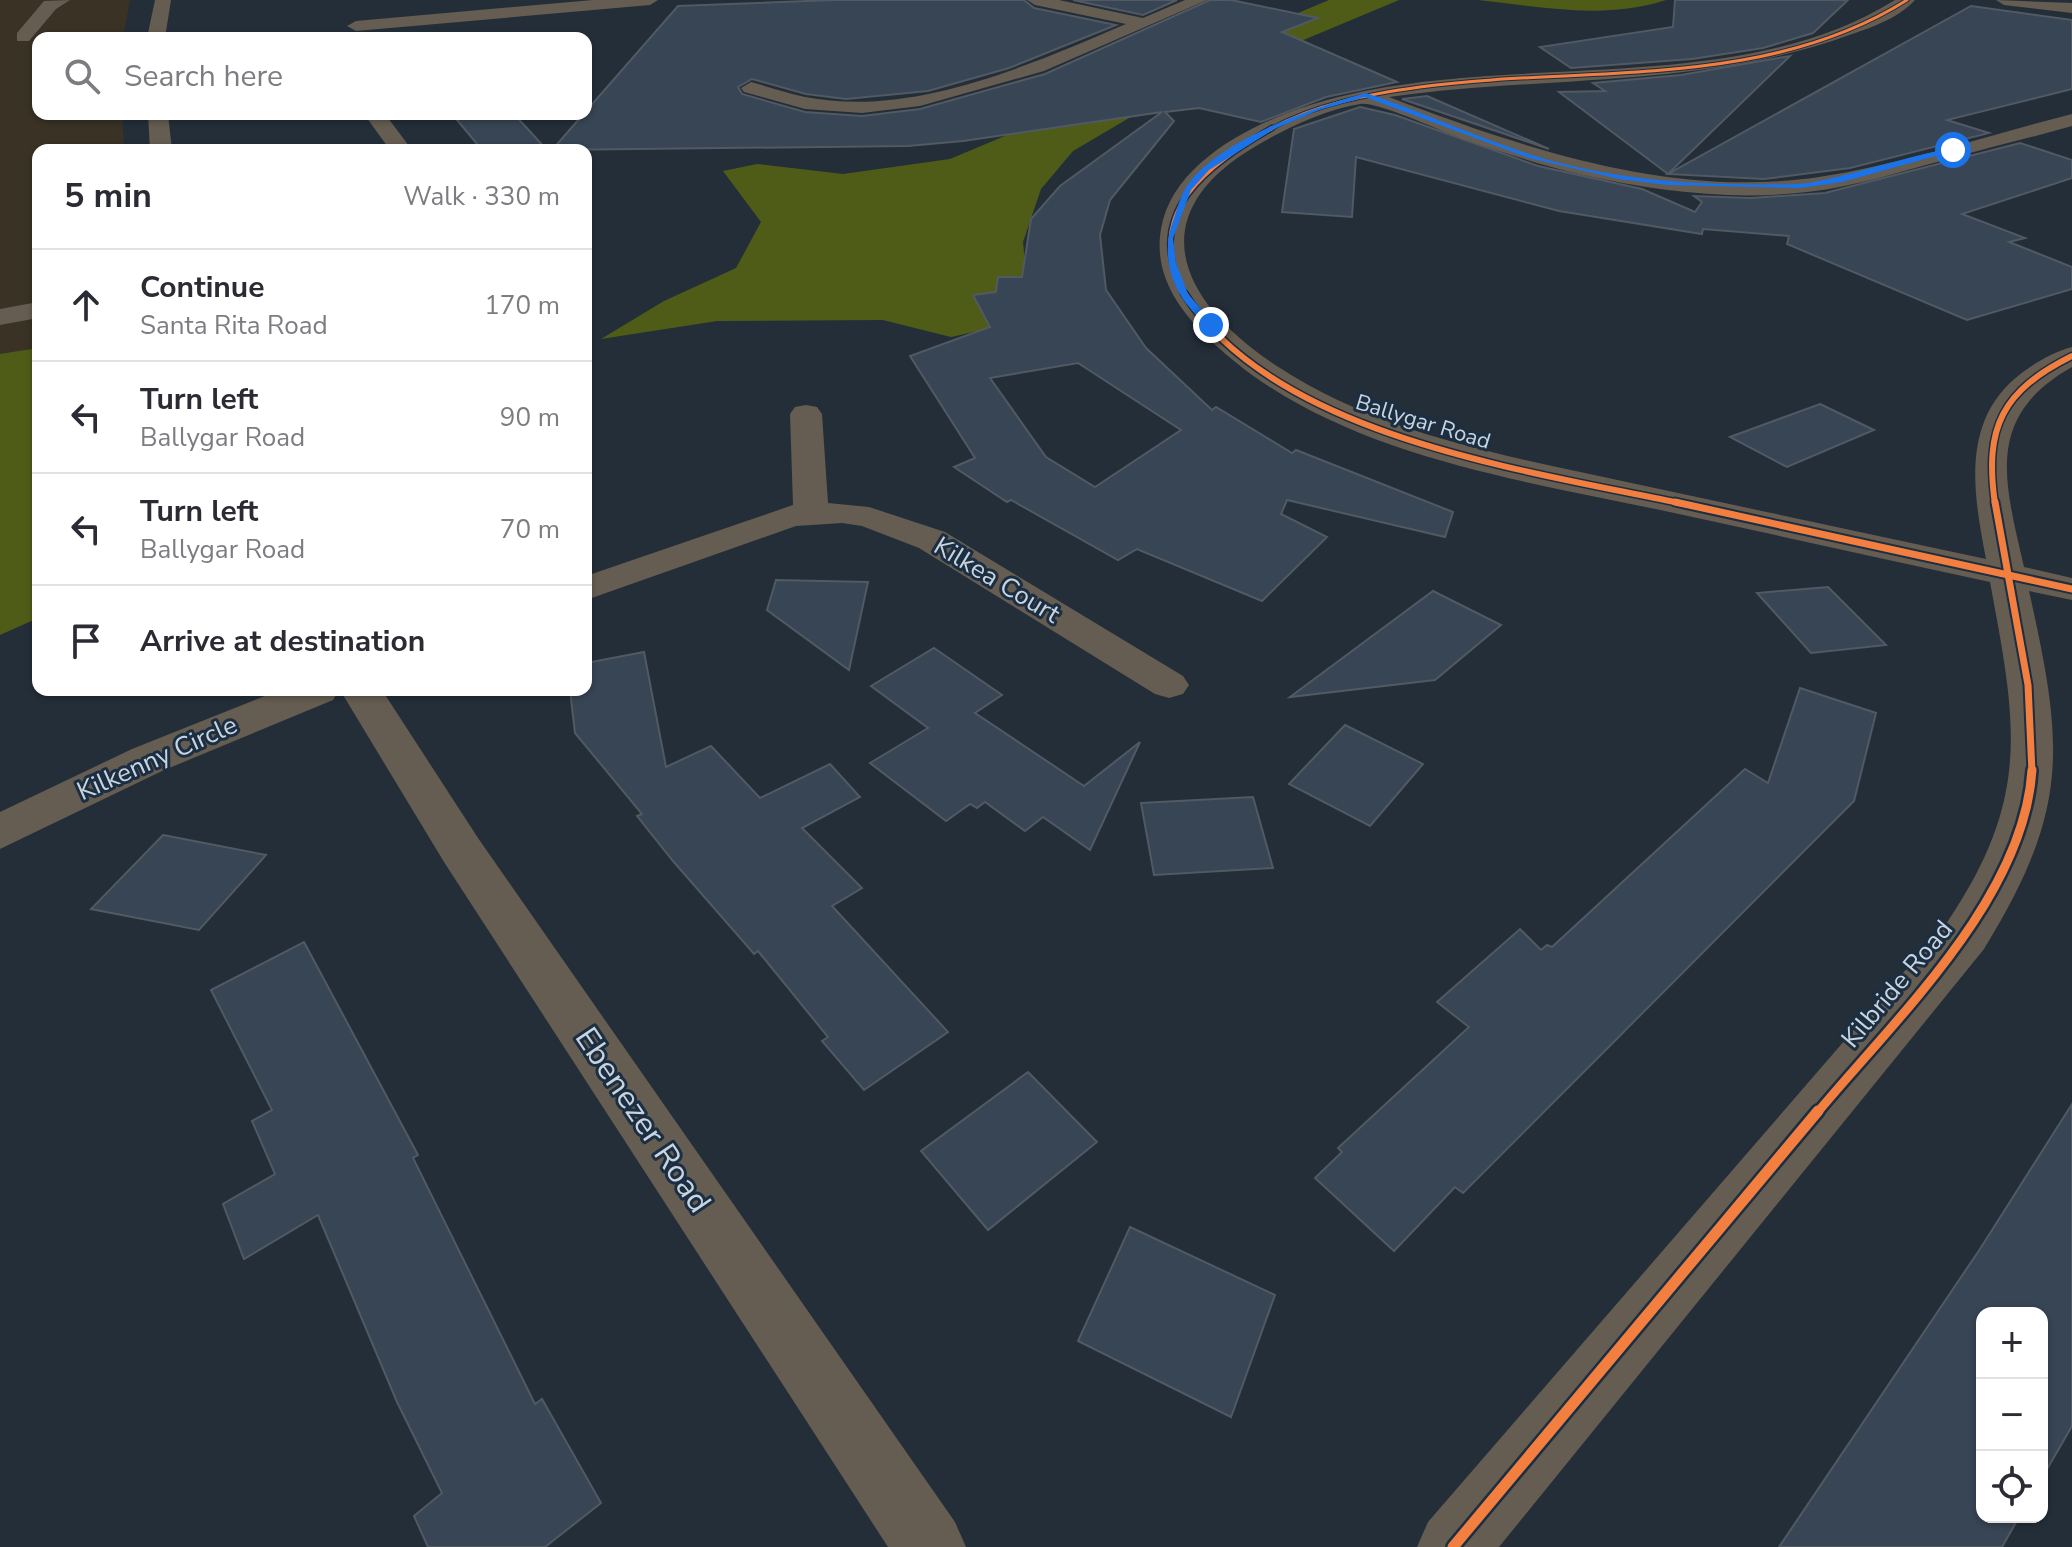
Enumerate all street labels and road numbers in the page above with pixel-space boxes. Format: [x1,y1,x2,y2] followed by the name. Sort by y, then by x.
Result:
[1352,387,1494,457] street label: Ballygar Road
[927,529,1067,632] street label: Kilkea Court
[71,707,243,809] street label: Kilkenny Circle
[1833,913,1961,1055] street label: Kilbride Road
[565,1019,721,1221] street label: Ebenezer Road

